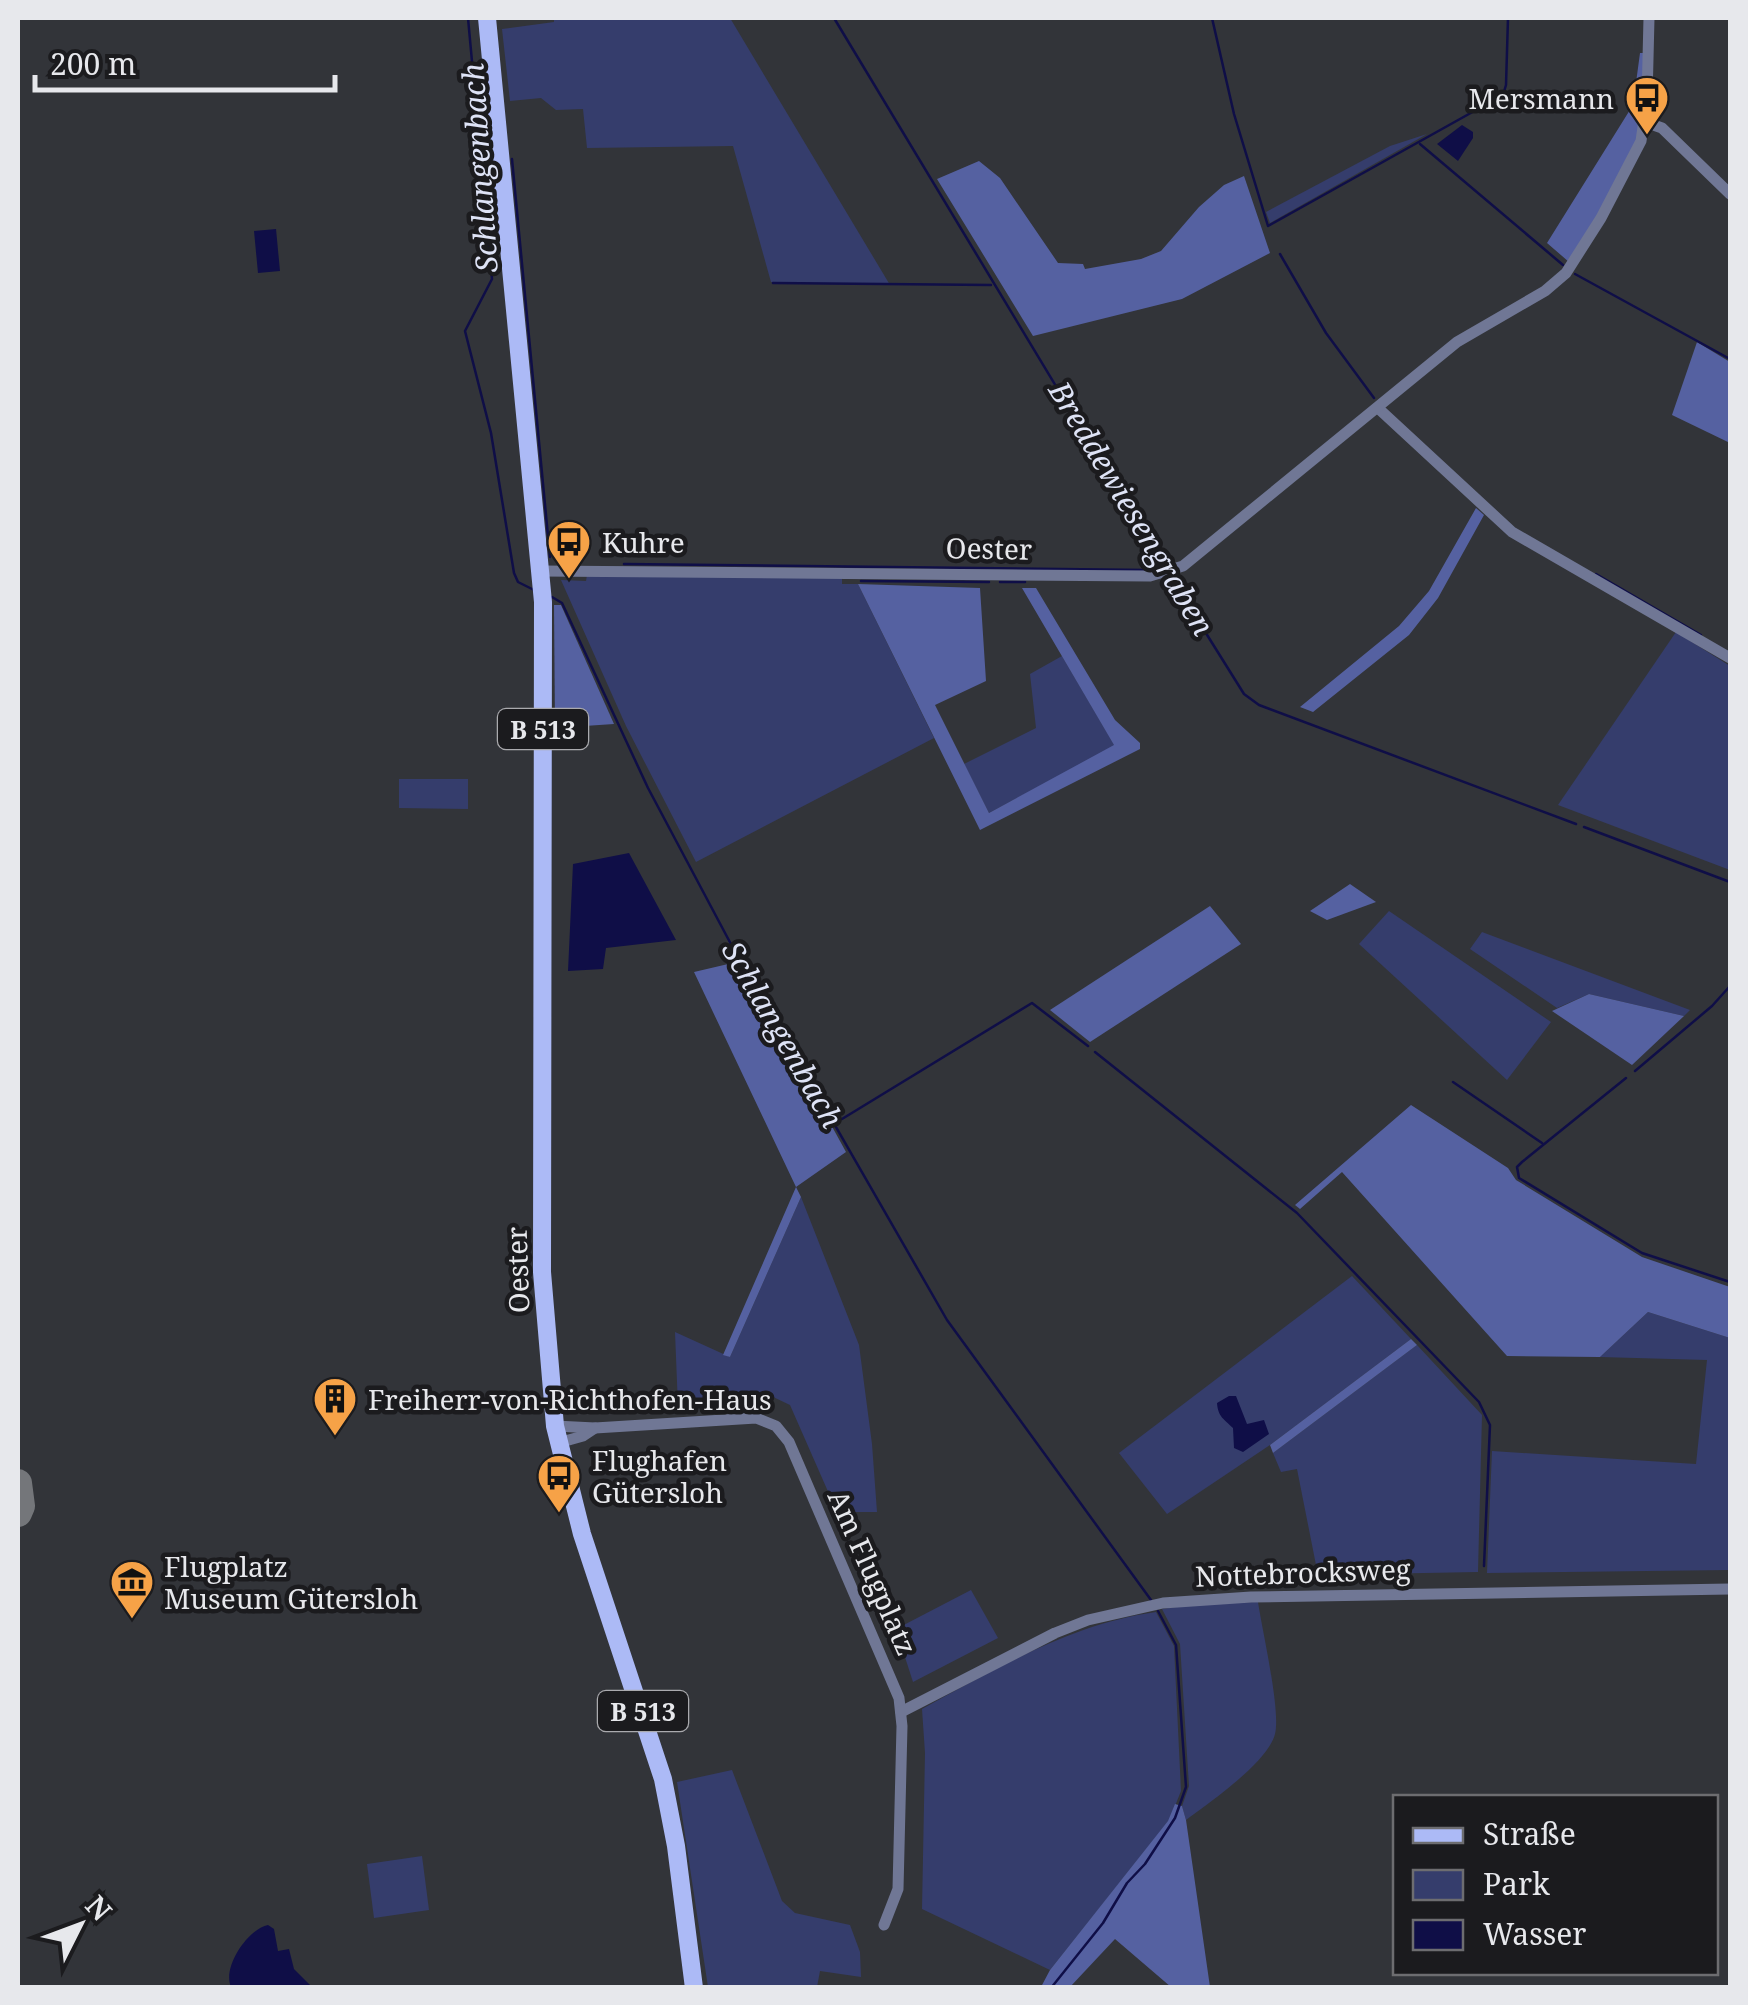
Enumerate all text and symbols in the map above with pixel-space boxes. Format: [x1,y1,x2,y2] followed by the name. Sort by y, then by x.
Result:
[35,30,335,92] scale bar
[50,43,136,84] text: 200 m
[451,62,507,274] water label: Schlangenbach
[1624,75,1670,136] bus stop icon: Mersmann
[1469,79,1614,117] place label: Mersmann
[1039,372,1224,643] water label: Breddewiesengraben
[546,519,592,580] bus stop icon: Kuhre
[602,523,685,561] place label: Kuhre
[945,528,1033,568] street label: Oester
[498,709,588,749] road number: B 513
[713,933,853,1135] water label: Schlangenbach
[497,1226,537,1314] street label: Oester
[312,1376,358,1437] building icon: Freiherr-von-Richthofen-Haus
[368,1380,772,1418] place label: Freiherr-von-Richthofen-Haus
[592,1441,727,1511] place label: Flughafen Gütersloh
[536,1453,582,1514] bus stop icon: Flughafen Gütersloh
[820,1483,926,1661] street label: Am Flugplatz
[164,1547,418,1617] place label: Flugplatz Museum Gütersloh
[1195,1549,1411,1595] street label: Nottebrocksweg
[109,1559,155,1620] museum icon: Flugplatz Museum Gütersloh
[598,1691,688,1731] road number: B 513
[1393,1795,1718,1975] legend
[1483,1813,1576,1854] text: Straße
[1483,1863,1550,1904] text: Park
[30,1875,130,1975] north arrow
[78,1887,121,1929] text: N
[1483,1913,1586,1954] text: Wasser

